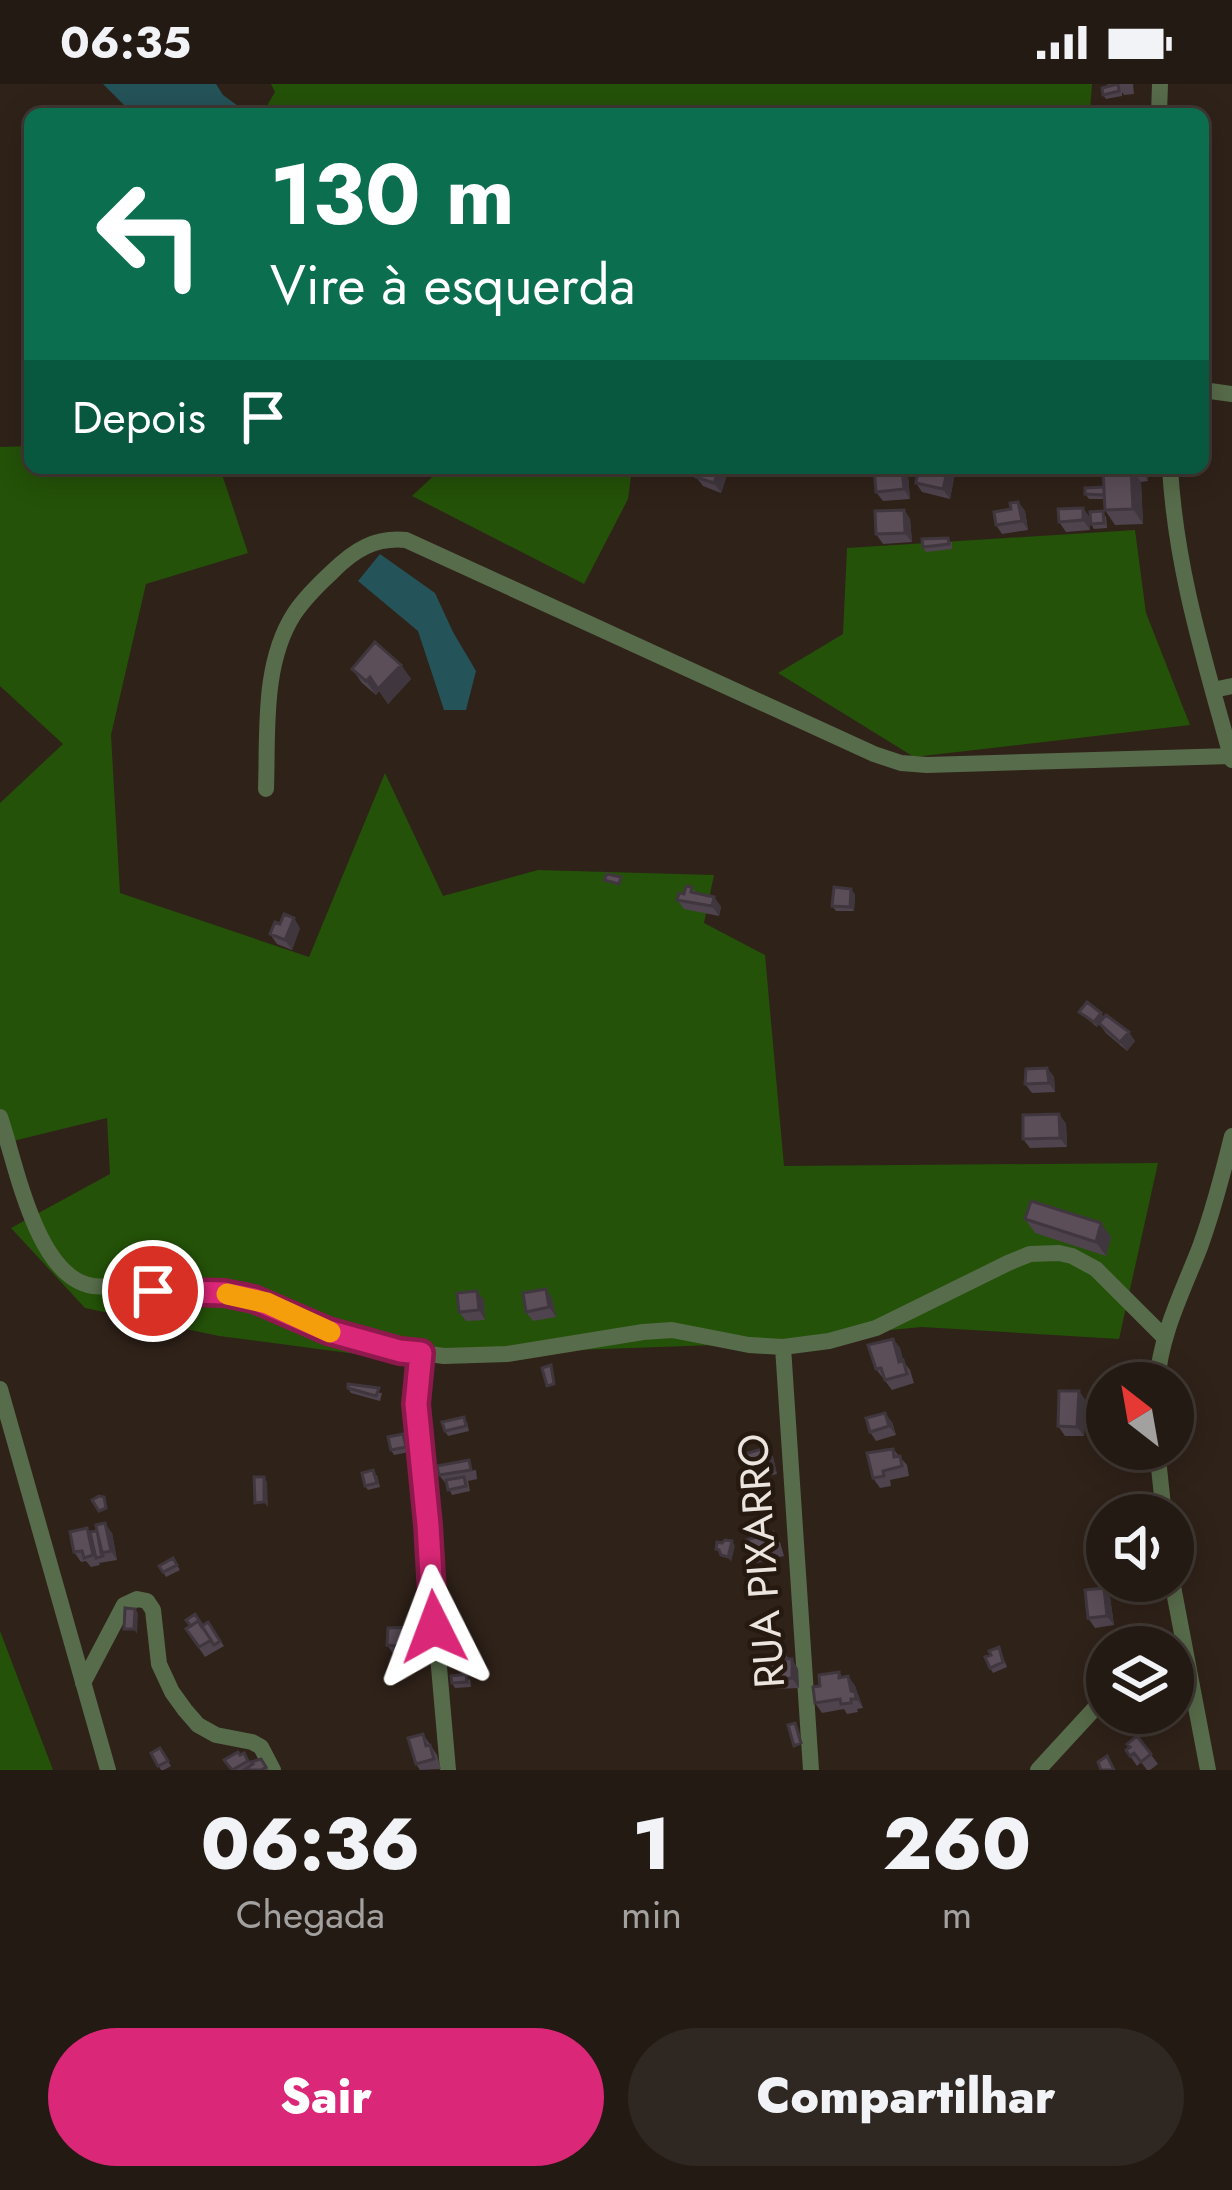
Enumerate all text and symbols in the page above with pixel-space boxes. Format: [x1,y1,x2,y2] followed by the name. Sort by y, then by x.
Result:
[60,10,191,75] text: 06:35
[270,134,515,256] text: 130 m
[72,156,228,312] icon: left
[270,246,636,324] text: Vire à esquerda
[230,384,296,450] icon: arrive
[72,385,206,450] text: Depois
[102,1240,204,1342] pin
[120,1258,186,1324] icon: arrive
[1086,1362,1194,1470] north arrow
[1086,1362,1194,1734] map controls
[722,1432,800,1690] street label: RUA PIXARRO
[1086,1494,1194,1602] button: sound
[371,1564,497,1690] position arrow
[1086,1626,1194,1734] button: layers
[201,1792,420,1896] text: 06:36
[633,1792,670,1896] text: 1
[883,1792,1031,1896] text: 260
[236,1886,385,1943] text: Chegada
[621,1886,682,1943] text: min
[942,1886,972,1943] text: m
[48,2028,604,2166] button: Sair
[628,2028,1184,2166] button: Compartilhar

